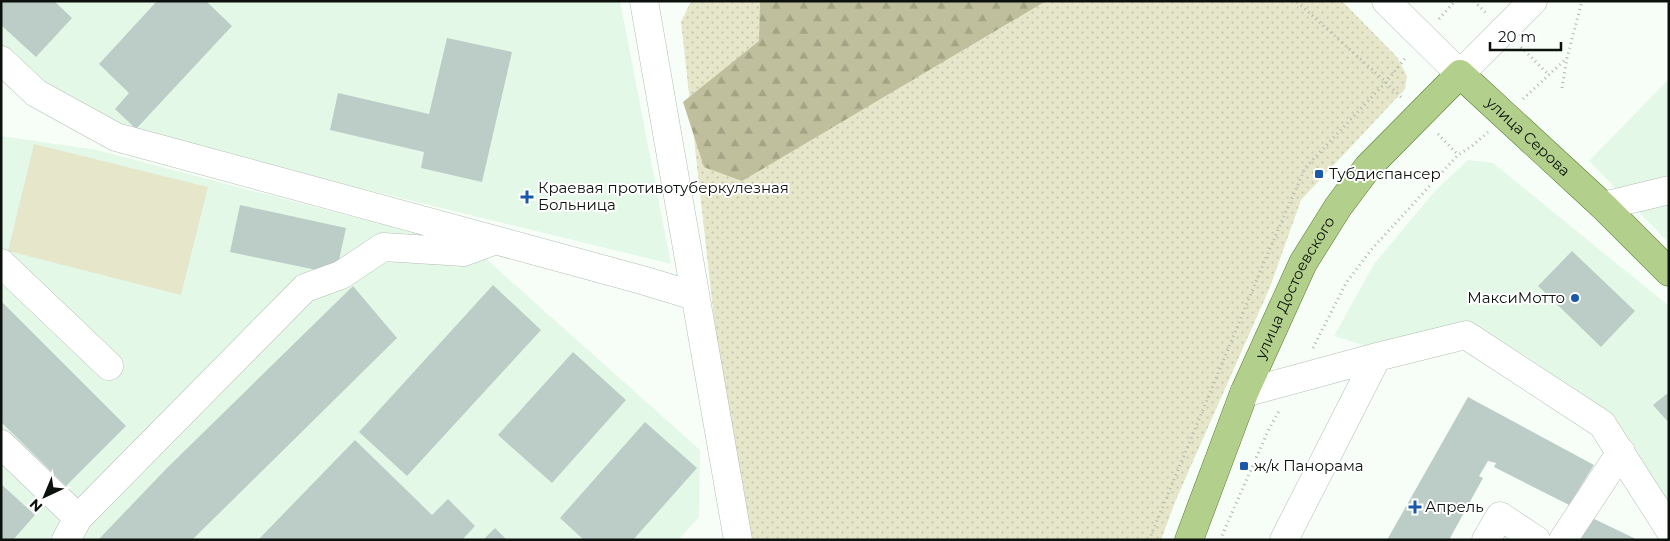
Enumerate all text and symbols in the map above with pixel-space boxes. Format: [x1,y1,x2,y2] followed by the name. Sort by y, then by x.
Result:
[1490,20,1561,52] scale bar
[1498,27,1536,46] text: 20 m
[1481,92,1574,180] street label: улица Серова
[1329,164,1441,183] place label: Тубдиспансер
[1313,168,1325,180] marker: Тубдиспансер
[538,178,789,214] place label: Краевая противотуберкулезная Больница
[520,190,534,204] marker: Краевая противотуберкулезная Больница
[1250,213,1339,363] street label: улица Достоевского
[1467,288,1565,307] place label: МаксиМотто
[1569,292,1581,304] marker: МаксиМотто
[1254,456,1364,475] place label: ж/к Панорама
[1238,460,1250,472] marker: ж/к Панорама
[20,471,70,521] north arrow
[26,495,46,516] text: N
[1425,497,1484,516] place label: Апрель
[1409,501,1421,513] marker: Апрель

